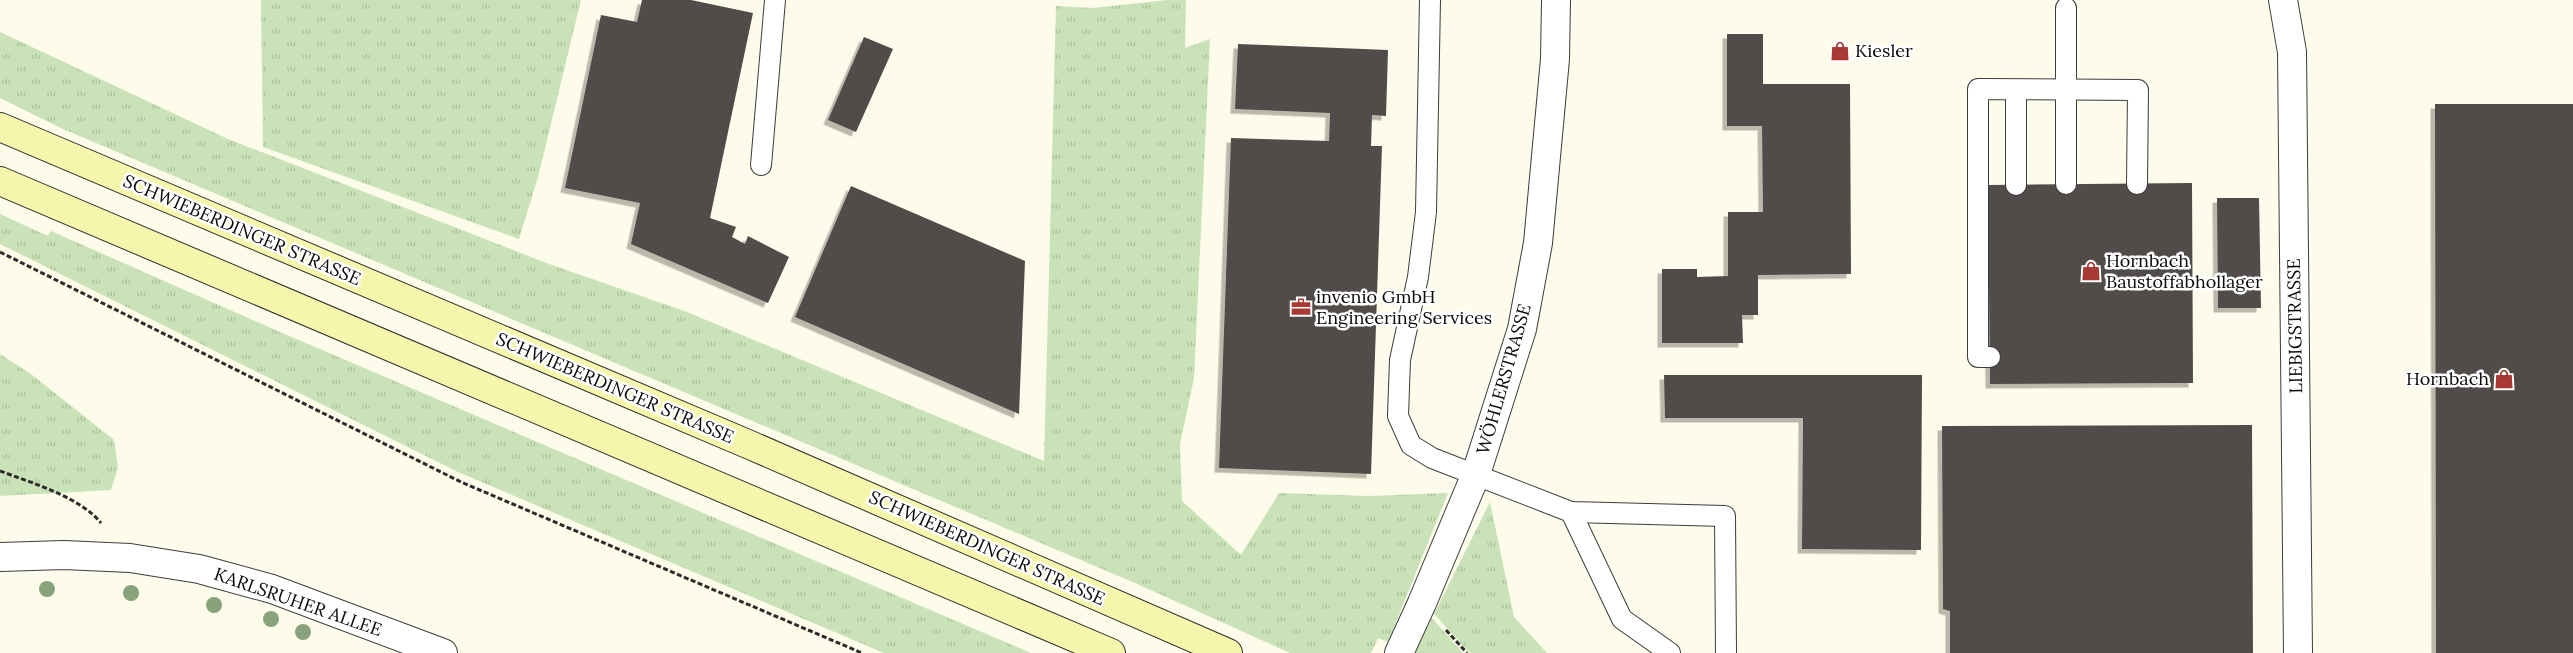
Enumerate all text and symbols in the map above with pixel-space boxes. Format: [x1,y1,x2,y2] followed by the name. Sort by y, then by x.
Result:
[1855,39,1913,62] place label: Kiesler
[1829,40,1851,62] shop icon: Kiesler
[120,169,365,290] street label: SCHWIEBERDINGER STRASSE
[2106,249,2263,293] place label: Hornbach Baustoffabhollager
[2282,258,2307,394] street label: LIEBIGSTRASSE
[2080,260,2102,282] shop icon: Hornbach Baustoffabhollager
[1316,285,1492,329] place label: invenio GmbH Engineering Services
[1290,296,1312,318] office icon: invenio GmbH Engineering Services
[1471,301,1536,457] street label: WÖHLERSTRASSE
[493,327,738,448] street label: SCHWIEBERDINGER STRASSE
[2406,367,2489,390] place label: Hornbach
[2493,368,2515,390] shop icon: Hornbach
[866,485,1109,610] street label: SCHWIEBERDINGER STRASSE
[211,562,385,641] street label: KARLSRUHER ALLEE

